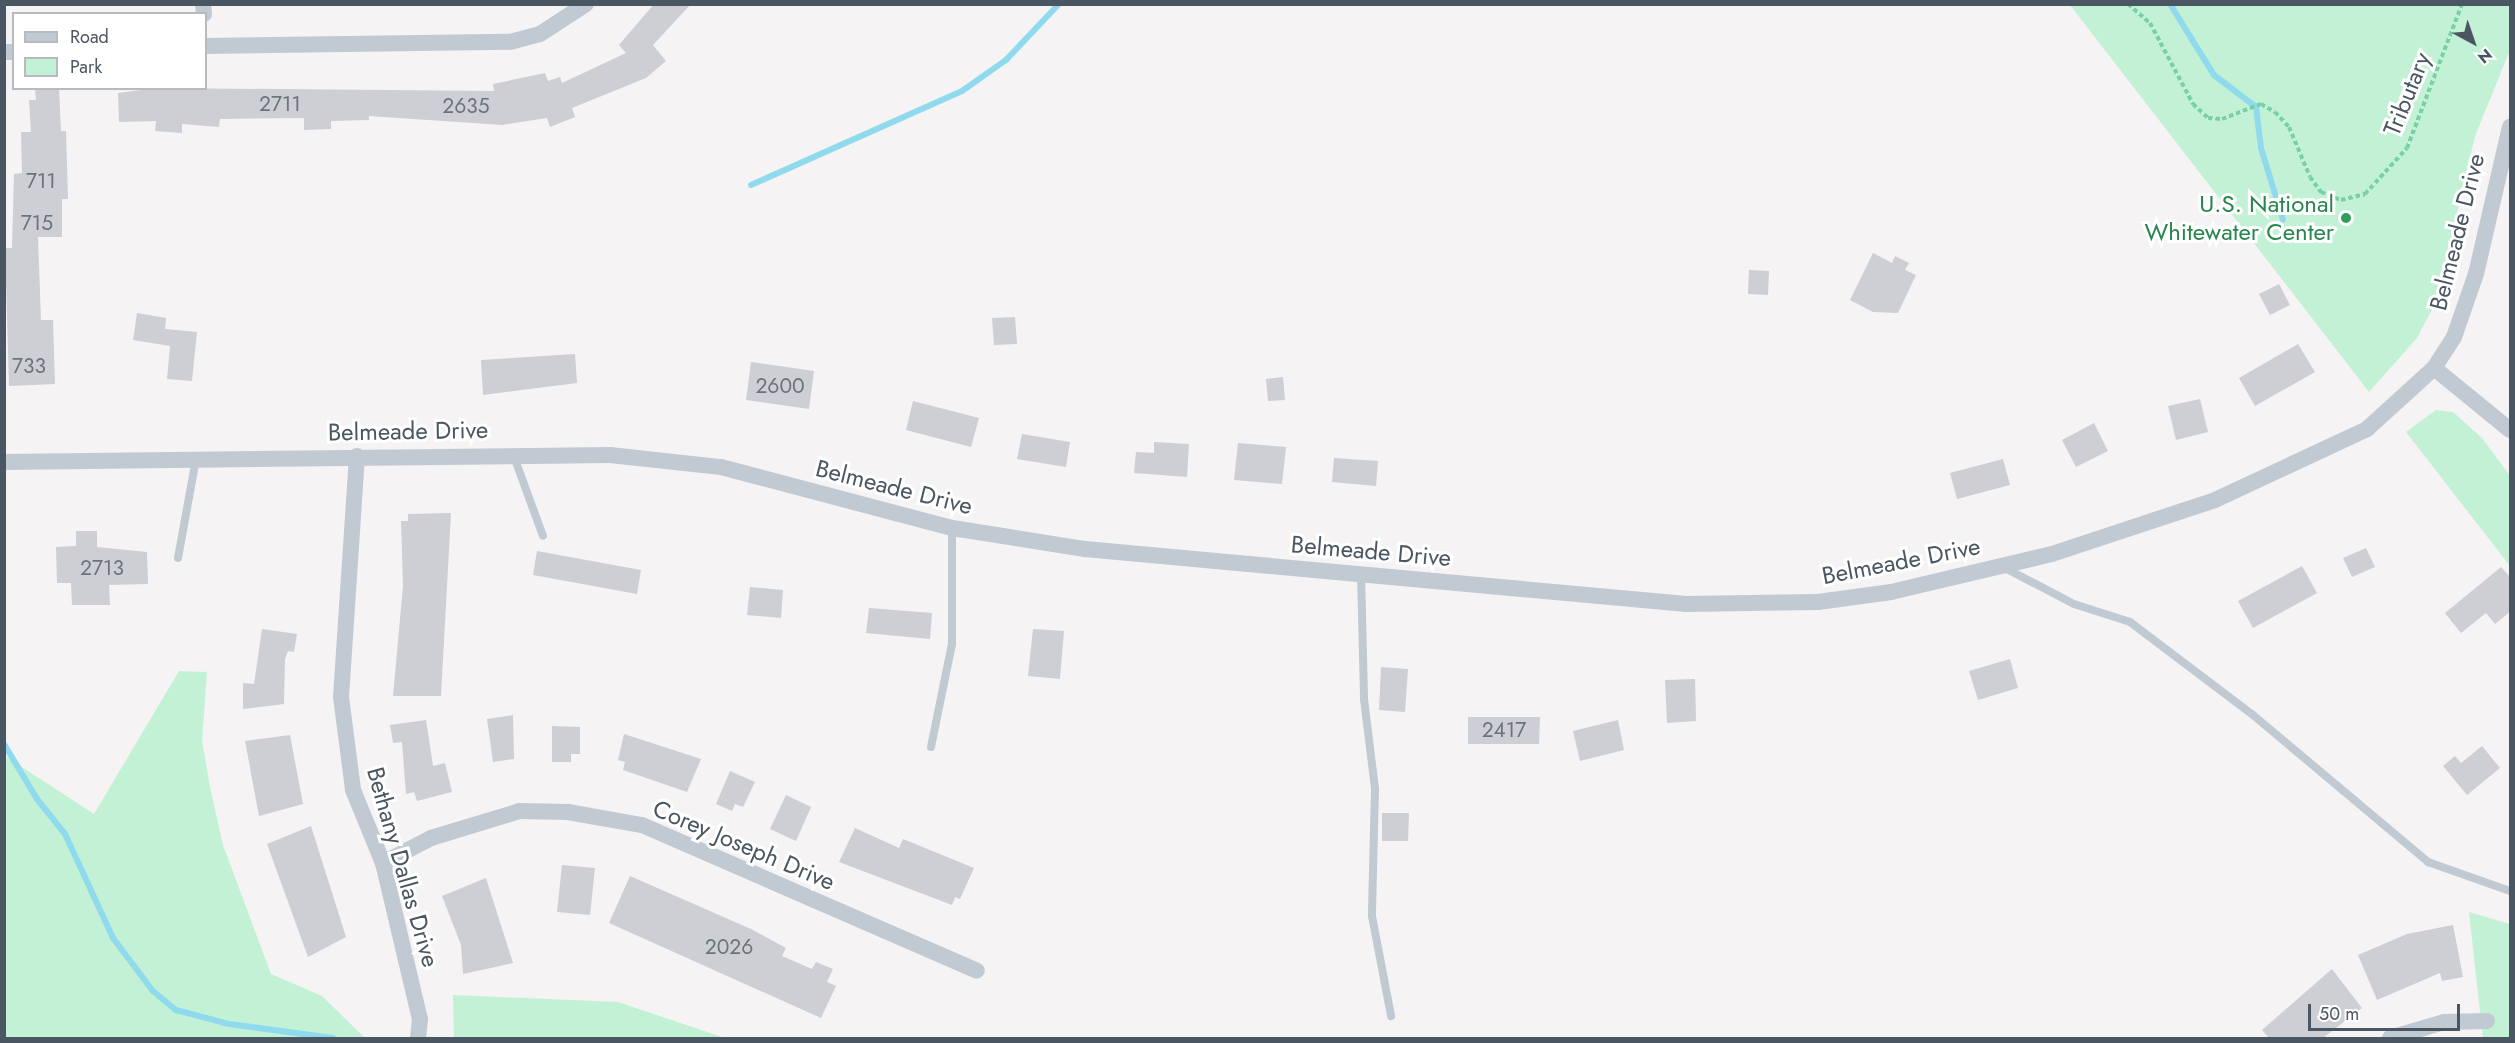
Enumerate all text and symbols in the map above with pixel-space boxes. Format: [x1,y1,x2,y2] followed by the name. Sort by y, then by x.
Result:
[12,12,207,90] legend
[2443,12,2503,72] north arrow
[70,24,109,50] text: Road
[2473,43,2497,69] text: N
[2377,48,2437,140] street label: Tributary
[70,54,102,80] text: Park
[259,91,301,117] house number: 2711
[442,93,490,119] house number: 2635
[2424,151,2490,313] street label: Belmeade Drive
[26,168,56,194] house number: 711
[2144,190,2334,246] place label: U.S. National Whitewater Center
[21,210,53,236] house number: 715
[2339,211,2353,225] marker: U.S. National Whitewater Center
[12,353,46,379] house number: 733
[755,373,805,399] house number: 2600
[328,415,488,447] street label: Belmeade Drive
[813,454,975,520] street label: Belmeade Drive
[1290,530,1452,572] street label: Belmeade Drive
[1819,532,1983,590] street label: Belmeade Drive
[80,555,124,581] house number: 2713
[1482,717,1526,743] house number: 2417
[361,764,445,970] street label: Bethany Dallas Drive
[649,794,839,896] street label: Corey Joseph Drive
[705,934,753,960] house number: 2026
[2311,992,2462,1030] scale bar
[2319,1001,2359,1027] text: 50 m

